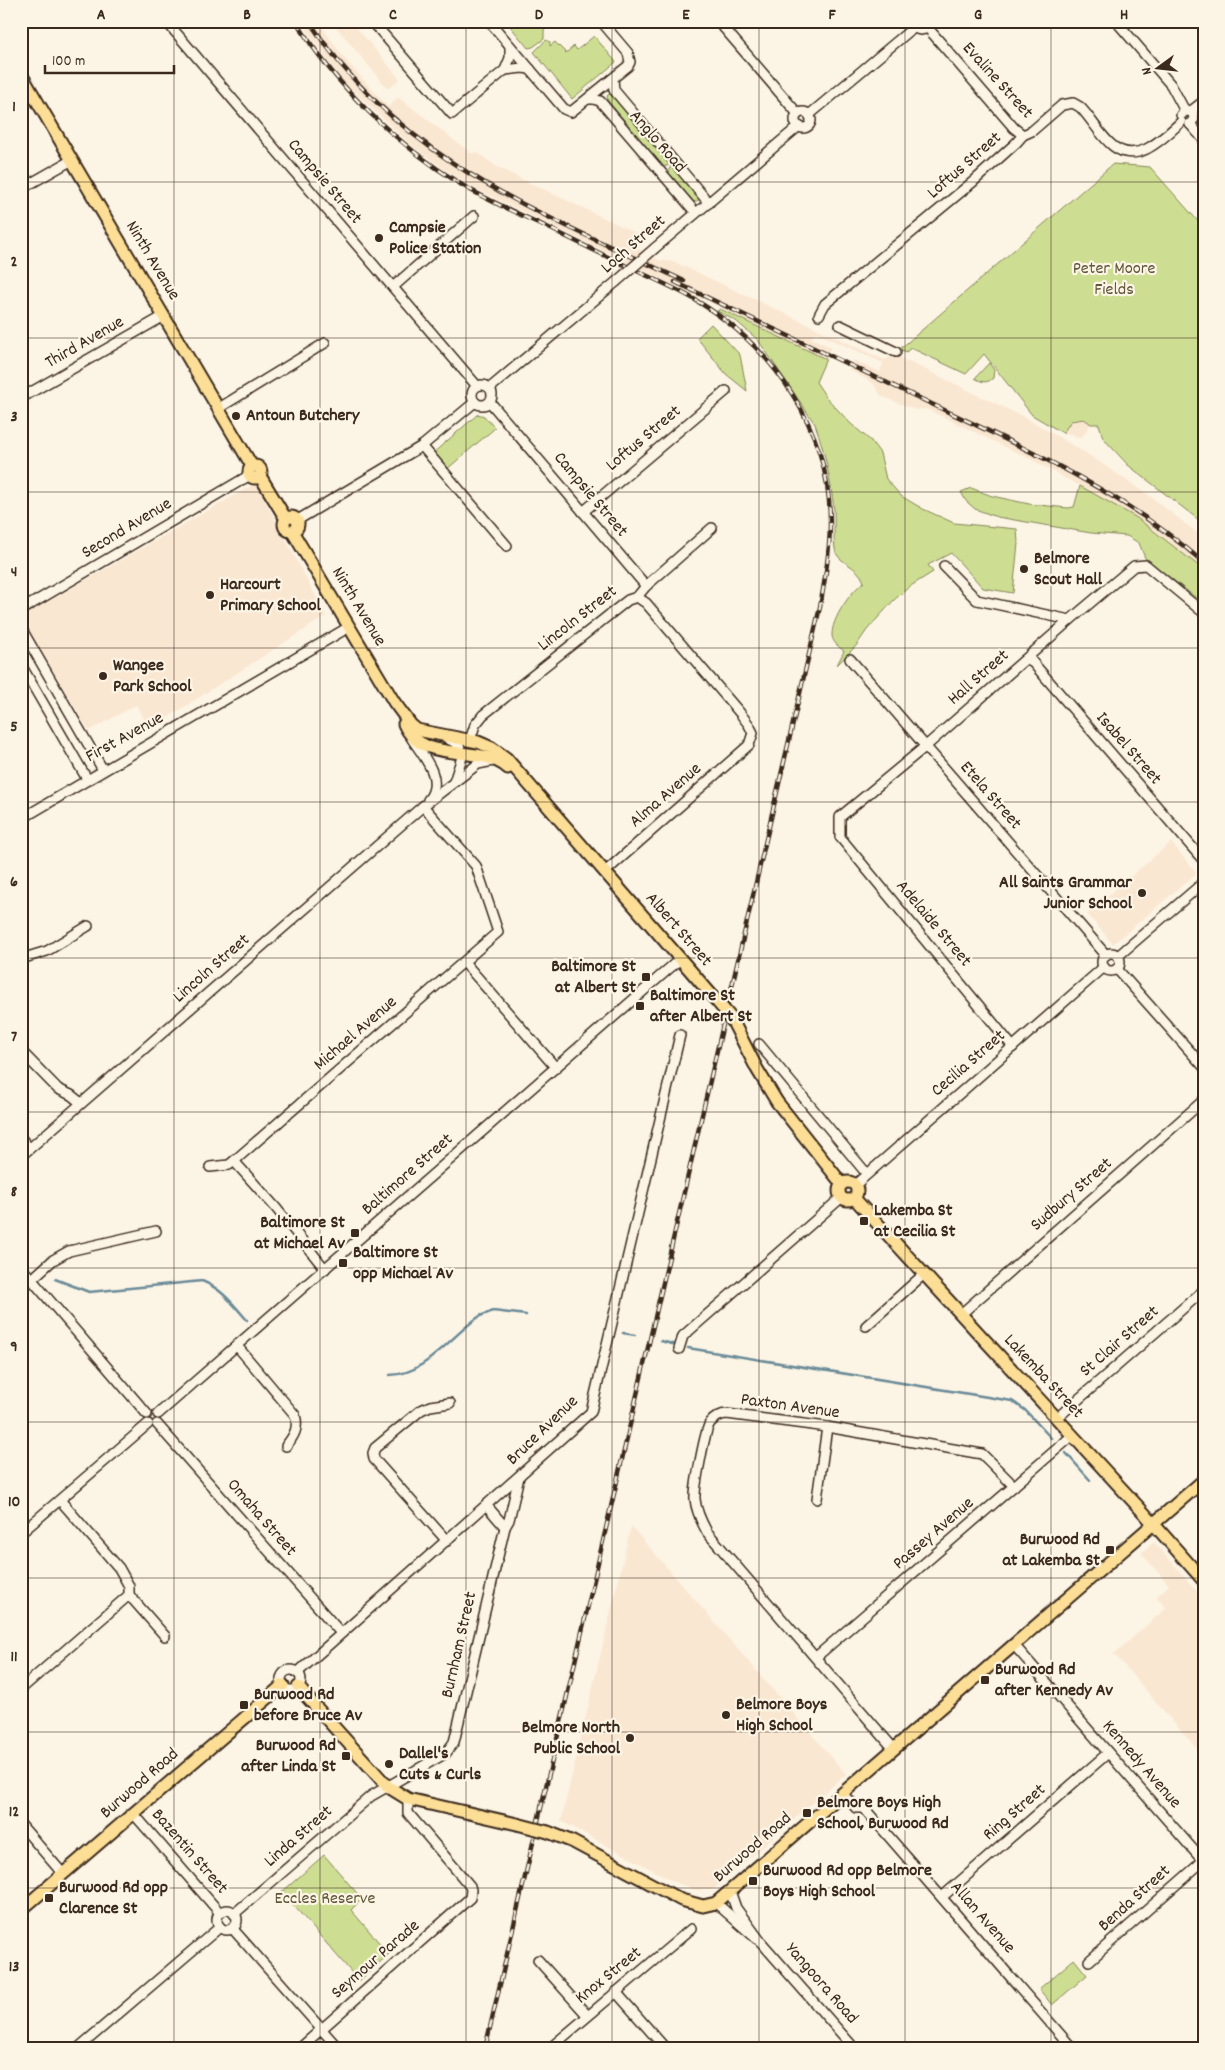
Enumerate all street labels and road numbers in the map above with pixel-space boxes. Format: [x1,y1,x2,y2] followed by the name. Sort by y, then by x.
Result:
[956,37,1039,125] street label: Evaline Street
[623,105,691,179] street label: Anglo Road
[922,126,1008,205] street label: Loftus Street
[281,134,367,230] street label: Campsie Street
[596,210,672,280] street label: Loch Street
[118,217,186,306] street label: Ninth Avenue
[41,310,129,376] street label: Third Avenue
[601,400,687,478] street label: Loftus Street
[547,447,633,543] street label: Campsie Street
[77,492,177,566] street label: Second Avenue
[324,563,392,652] street label: Ninth Avenue
[533,580,623,658] street label: Lincoln Street
[943,644,1015,712] street label: Hall Street
[82,706,169,770] street label: First Avenue
[1089,707,1167,791] street label: Isabel Street
[953,756,1027,836] street label: Etela Street
[624,758,708,834] street label: Alma Avenue
[889,875,977,973] street label: Adelaide Street
[639,887,718,973] street label: Albert Street
[168,928,256,1009] street label: Lincoln Street
[309,991,403,1077] street label: Michael Avenue
[926,1024,1012,1103] street label: Cecilia Street
[357,1128,459,1222] street label: Baltimore Street
[1025,1152,1119,1238] street label: Sudbury Street
[1075,1300,1166,1384] street label: St Clair Street
[997,1329,1089,1425] street label: Lakemba Street
[739,1388,841,1426] street label: Paxton Avenue
[501,1390,585,1472] street label: Bruce Avenue
[220,1474,302,1563] street label: Omaha Street
[888,1492,980,1576] street label: Passey Avenue
[436,1589,484,1701] street label: Burnham Street
[1096,1715,1187,1815] street label: Kennedy Avenue
[95,1743,185,1825] street label: Burwood Road
[978,1778,1052,1847] street label: Ring Street
[259,1800,339,1874] street label: Linda Street
[145,1804,233,1901] street label: Bazentin Street
[708,1807,798,1889] street label: Burwood Road
[1093,1860,1177,1938] street label: Benda Street
[944,1876,1021,1960] street label: Allan Avenue
[326,1914,426,2006] street label: Seymour Parade
[779,1938,863,2030] street label: Yangoora Road
[570,1941,648,2011] street label: Knox Street

